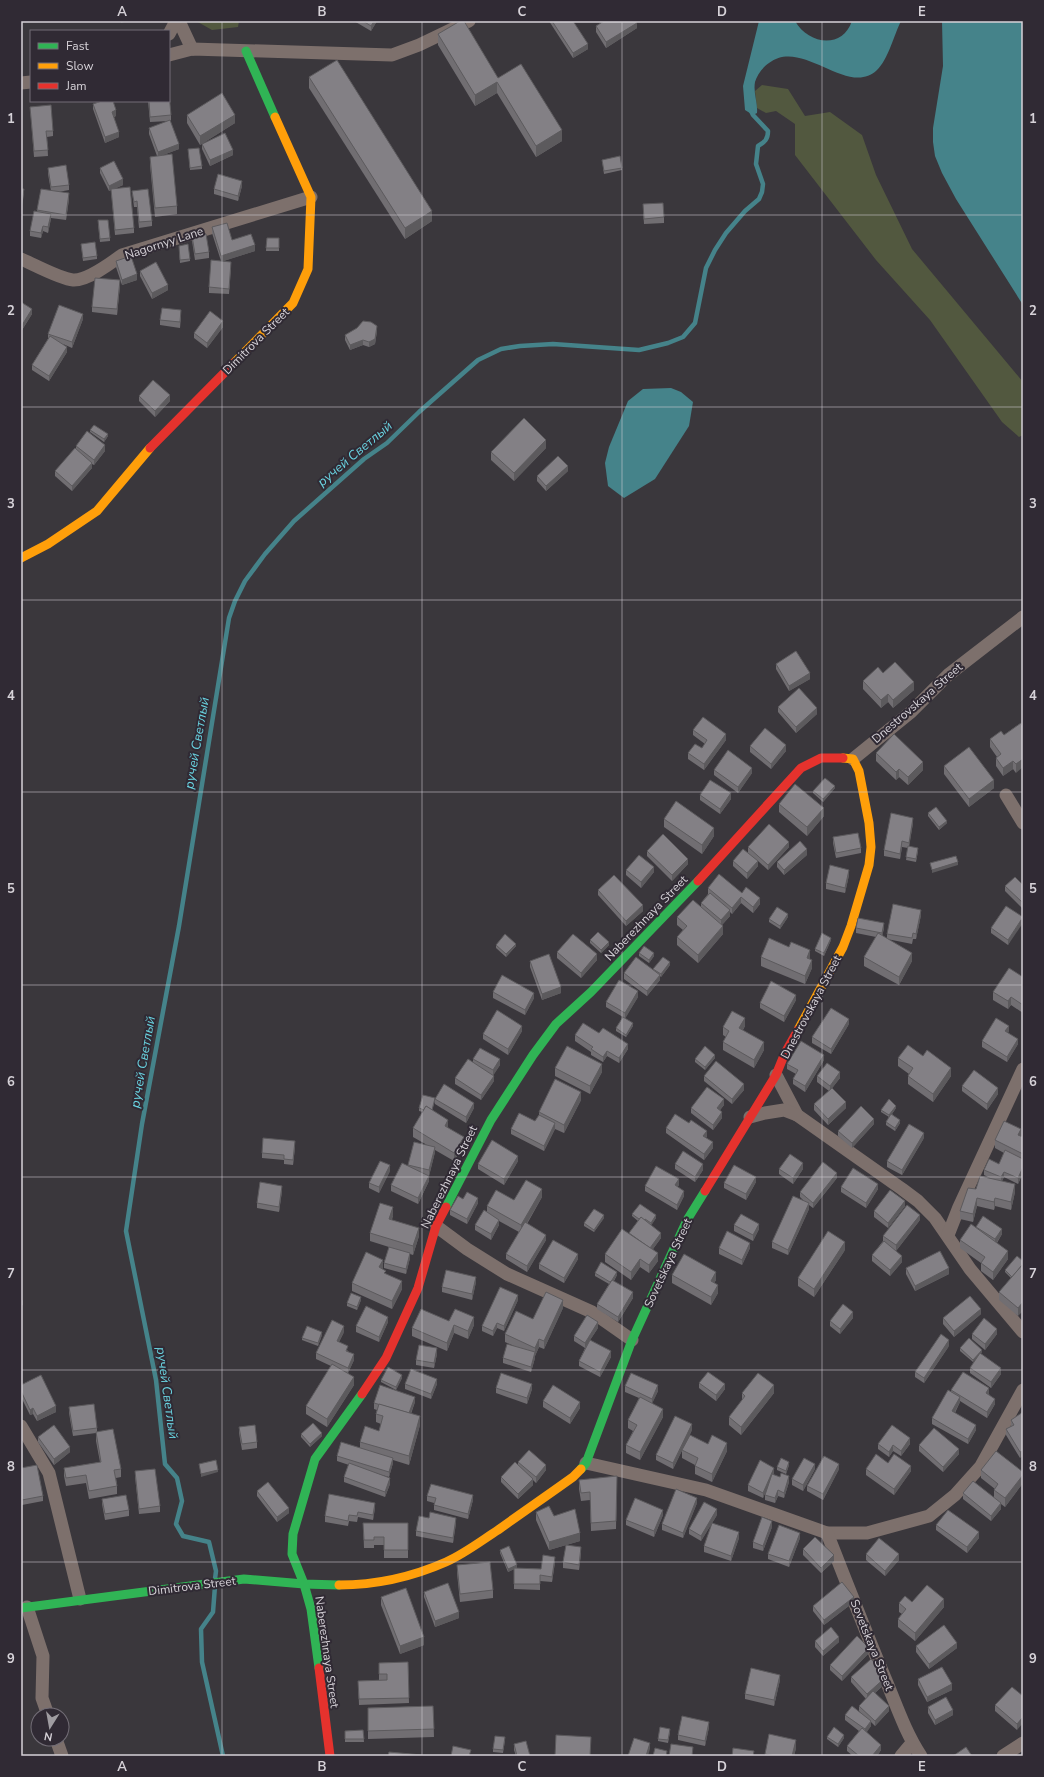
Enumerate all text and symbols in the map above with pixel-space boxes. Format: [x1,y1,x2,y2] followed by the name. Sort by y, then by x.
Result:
[117,3,127,21] text: A
[318,3,327,21] text: B
[518,3,527,21] text: C
[717,3,727,21] text: D
[918,3,926,21] text: E
[30,30,170,102] legend
[66,38,89,54] text: Fast
[66,58,94,74] text: Slow
[65,78,87,94] text: Jam
[7,110,15,128] text: 1
[1029,110,1037,128] text: 1
[123,223,205,263] street label: Nagornyy Lane
[7,302,15,320] text: 2
[1029,302,1037,320] text: 2
[219,304,293,378] street label: Dimitrova Street
[314,417,397,491] water label: ручей Светлый
[7,495,15,513] text: 3
[1029,495,1037,513] text: 3
[868,659,966,747] street label: Dnestrovskaya Street
[7,687,15,705] text: 4
[1029,687,1037,705] text: 4
[180,695,214,790] water label: ручей Светлый
[601,871,692,964] street label: Naberezhnaya Street
[7,880,15,898] text: 5
[1029,880,1037,898] text: 5
[777,952,845,1062] street label: Dnestrovskaya Street
[126,1014,160,1109] water label: ручей Светлый
[7,1073,15,1091] text: 6
[1029,1073,1037,1091] text: 6
[417,1122,481,1231] street label: Naberezhnaya Street
[640,1215,696,1310] street label: Sovetskaya Street
[7,1265,15,1283] text: 7
[1029,1265,1037,1283] text: 7
[152,1346,182,1441] water label: ручей Светлый
[7,1458,15,1476] text: 8
[1029,1458,1037,1476] text: 8
[147,1573,237,1599] street label: Dimitrova Street
[311,1595,343,1710] street label: Naberezhnaya Street
[846,1597,898,1694] street label: Sovetskaya Street
[7,1650,15,1668] text: 9
[1029,1650,1037,1668] text: 9
[30,1707,70,1747] north arrow
[43,1728,54,1744] text: N
[117,1758,127,1776] text: A
[318,1758,327,1776] text: B
[518,1758,527,1776] text: C
[717,1758,727,1776] text: D
[918,1758,926,1776] text: E

